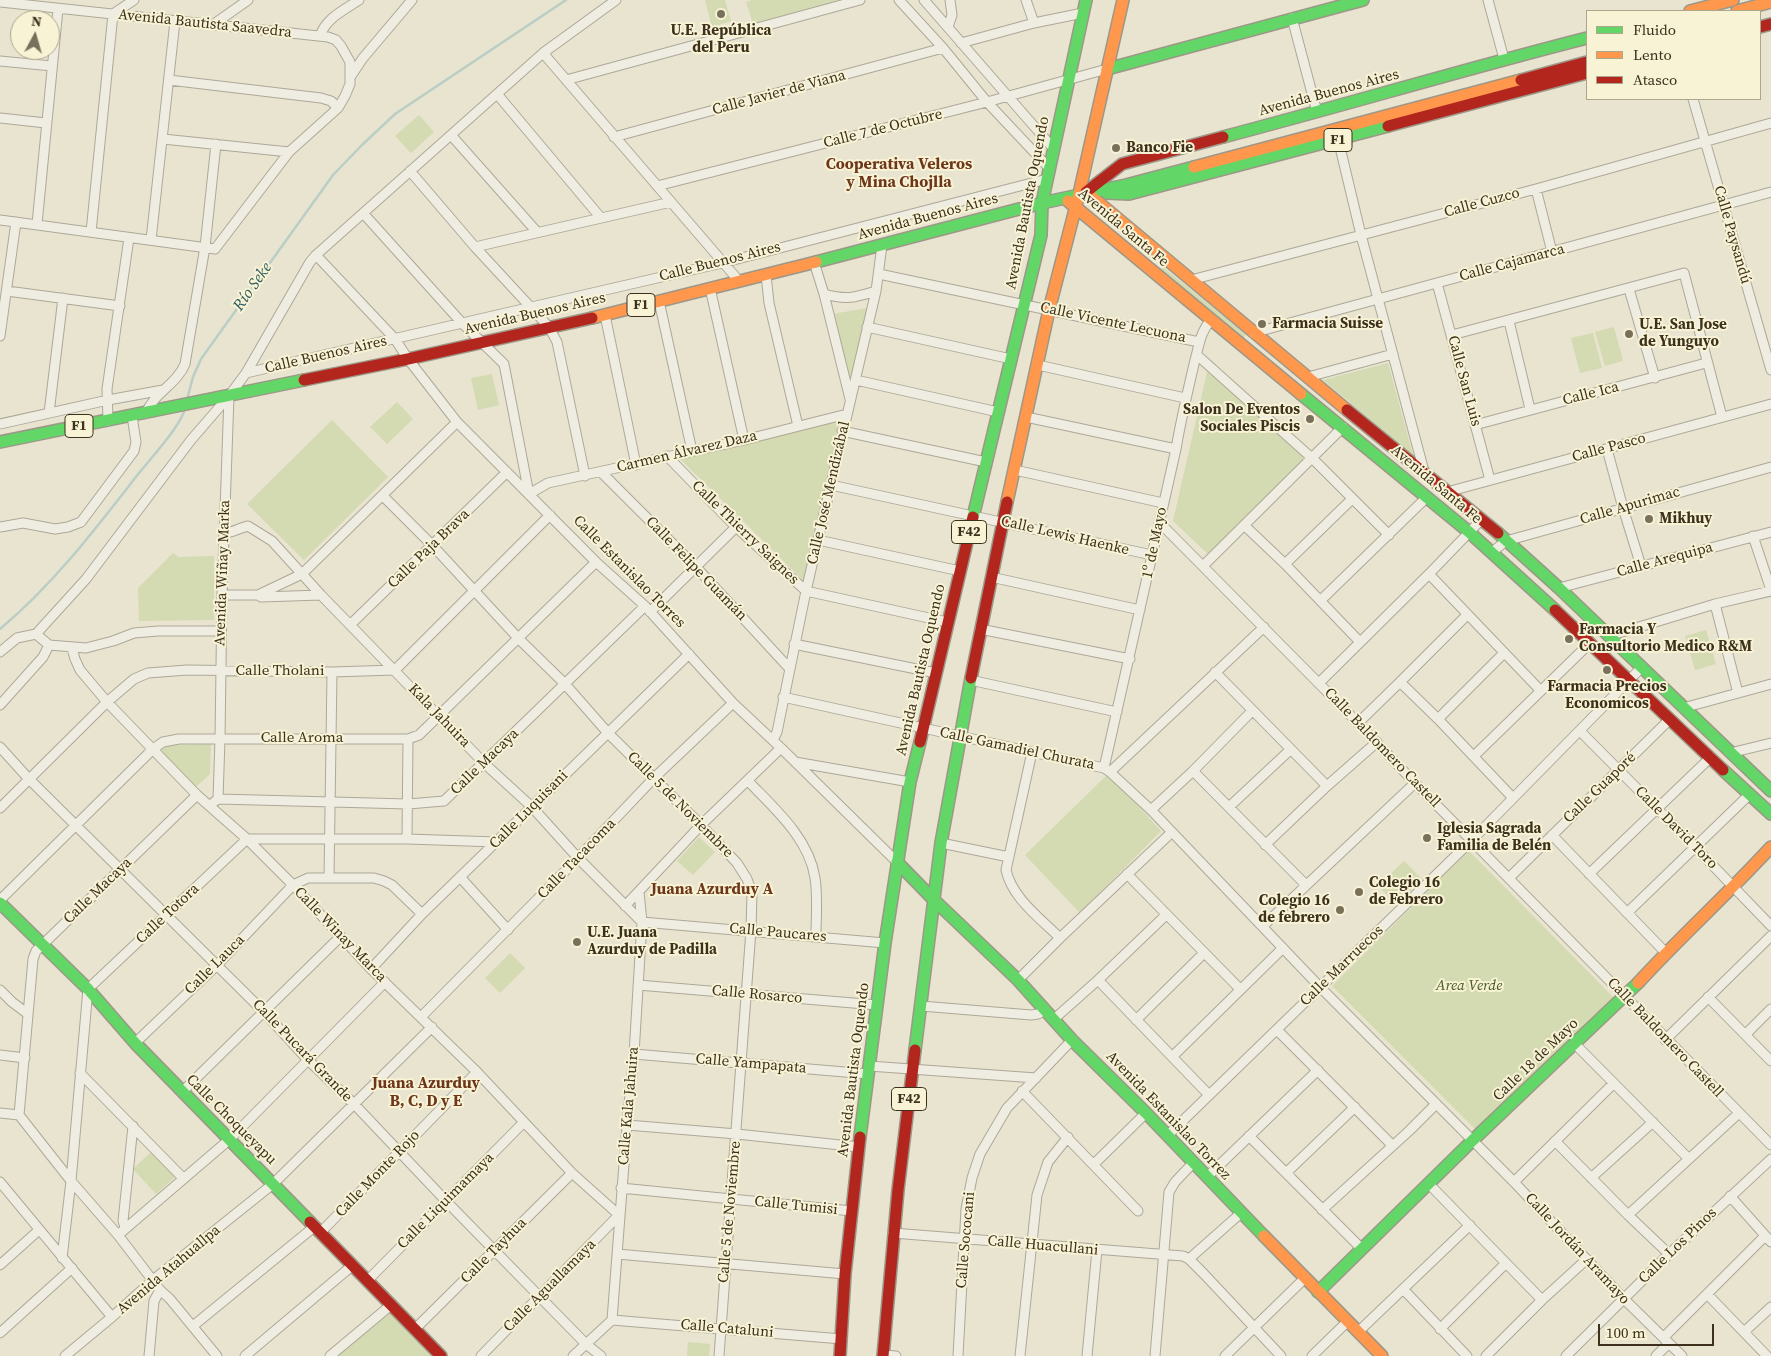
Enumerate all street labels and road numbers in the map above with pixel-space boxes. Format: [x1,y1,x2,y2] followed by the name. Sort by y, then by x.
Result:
[117,6,293,42] street label: Avenida Bautista Saavedra
[1257,66,1401,120] street label: Avenida Buenos Aires
[710,67,848,119] street label: Calle Javier de Viana
[822,106,944,152] street label: Calle 7 de Octubre
[1002,115,1054,291] street label: Avenida Bautista Oquendo
[1324,128,1352,152] road number: F1
[1442,184,1522,222] street label: Calle Cuzco
[1709,184,1755,286] street label: Calle Paysandú
[1074,185,1172,271] street label: Avenida Santa Fe
[856,190,1000,244] street label: Avenida Buenos Aires
[657,238,783,286] street label: Calle Buenos Aires
[1457,240,1567,286] street label: Calle Cajamarca
[463,289,607,339] street label: Avenida Buenos Aires
[627,294,655,316] road number: F1
[1038,299,1188,347] street label: Calle Vicente Lecuona
[263,332,389,378] street label: Calle Buenos Aires
[1443,334,1485,428] street label: Calle San Luis
[1561,378,1621,410] street label: Calle Ica
[65,414,93,438] road number: F1
[804,420,854,566] street label: Calle José Mendizábal
[615,427,759,477] street label: Carmen Álvarez Daza
[1570,430,1648,466] street label: Calle Pasco
[1387,442,1485,528] street label: Avenida Santa Fe
[688,477,802,589] street label: Calle Thierry Saignes
[1578,483,1682,529] street label: Calle Apurimac
[211,500,235,646] street label: Avenida Wiñay Marka
[384,505,474,593] street label: Calle Paja Brava
[1139,506,1171,580] street label: 1º de Mayo
[569,512,689,632] street label: Calle Estanislao Torres
[999,512,1131,560] street label: Calle Lewis Haenke
[642,513,750,625] street label: Calle Felipe Guamán
[952,520,986,544] road number: F42
[1615,539,1715,581] street label: Calle Arequipa
[892,582,950,758] street label: Avenida Bautista Oquendo
[236,662,324,680] street label: Calle Tholani
[404,680,474,752] street label: Kala Jahuira
[1320,684,1444,812] street label: Calle Baldomero Castell
[938,724,1096,774] street label: Calle Gamadiel Churata
[447,725,523,799] street label: Calle Macaya
[261,729,343,747] street label: Calle Aroma
[623,748,737,862] street label: Calle 5 de Noviembre
[1560,749,1640,827] street label: Calle Guaporé
[486,767,572,853] street label: Calle Luquisani
[1631,783,1721,873] street label: Calle David Toro
[534,815,620,903] street label: Calle Tacacoma
[60,854,136,928] street label: Calle Macaya
[133,880,203,948] street label: Calle Totora
[290,884,390,986] street label: Calle Winay Marca
[729,920,827,946] street label: Calle Paucares
[1297,922,1387,1010] street label: Calle Marruecos
[181,931,249,999] street label: Calle Lauca
[1603,974,1727,1102] street label: Calle Baldomero Castell
[711,982,803,1008] street label: Calle Rosarco
[834,982,874,1158] street label: Avenida Bautista Oquendo
[248,996,356,1106] street label: Calle Pucará Grande
[1490,1015,1582,1105] street label: Calle 18 de Mayo
[615,1046,643,1166] street label: Calle Kala Jahuira
[1102,1048,1234,1184] street label: Avenida Estanislao Torrez
[695,1050,807,1078] street label: Calle Yampapata
[182,1071,280,1169] street label: Calle Choqueyapu
[892,1088,926,1110] road number: F42
[332,1127,424,1221] street label: Calle Monte Rojo
[715,1140,745,1284] street label: Calle 5 de Noviembre
[394,1149,498,1253] street label: Calle Liquimamaya
[1521,1190,1633,1308] street label: Calle Jordán Aramayo
[953,1191,979,1289] street label: Calle Sococani
[753,1193,839,1219] street label: Calle Tumisi
[1635,1204,1721,1288] street label: Calle Los Pinos
[457,1214,531,1288] street label: Calle Tayhua
[114,1221,224,1319] street label: Avenida Atahuallpa
[987,1232,1099,1260] street label: Calle Huacullani
[500,1236,600,1336] street label: Calle Aguallamaya
[680,1316,774,1342] street label: Calle Cataluni

